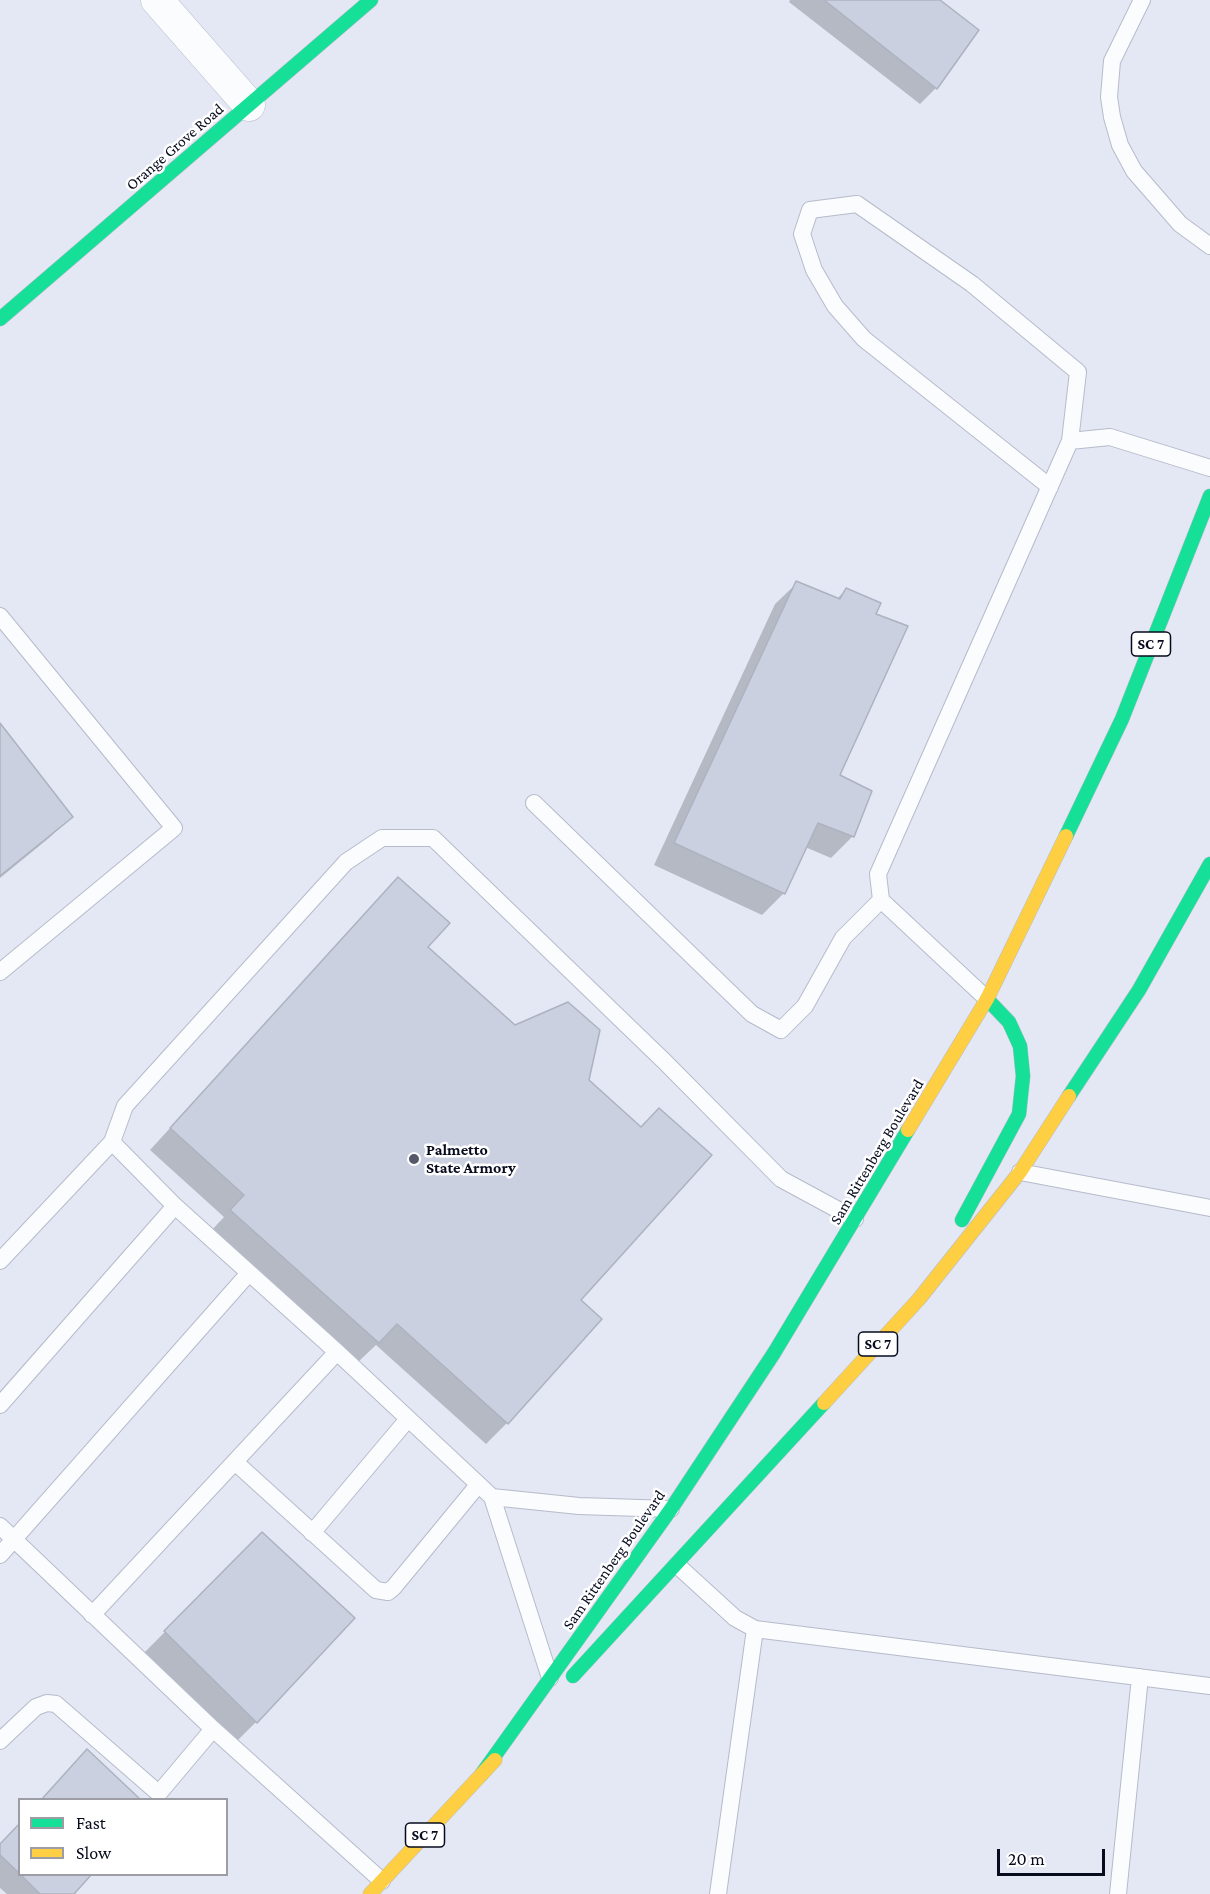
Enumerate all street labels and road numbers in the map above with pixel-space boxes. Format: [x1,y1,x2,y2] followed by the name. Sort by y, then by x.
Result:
[122,99,228,195] street label: Orange Grove Road
[1132,632,1170,656] road number: SC 7
[826,1076,928,1228] street label: Sam Rittenberg Boulevard
[858,1332,898,1356] road number: SC 7
[558,1486,670,1634] street label: Sam Rittenberg Boulevard
[406,1823,444,1847] road number: SC 7

